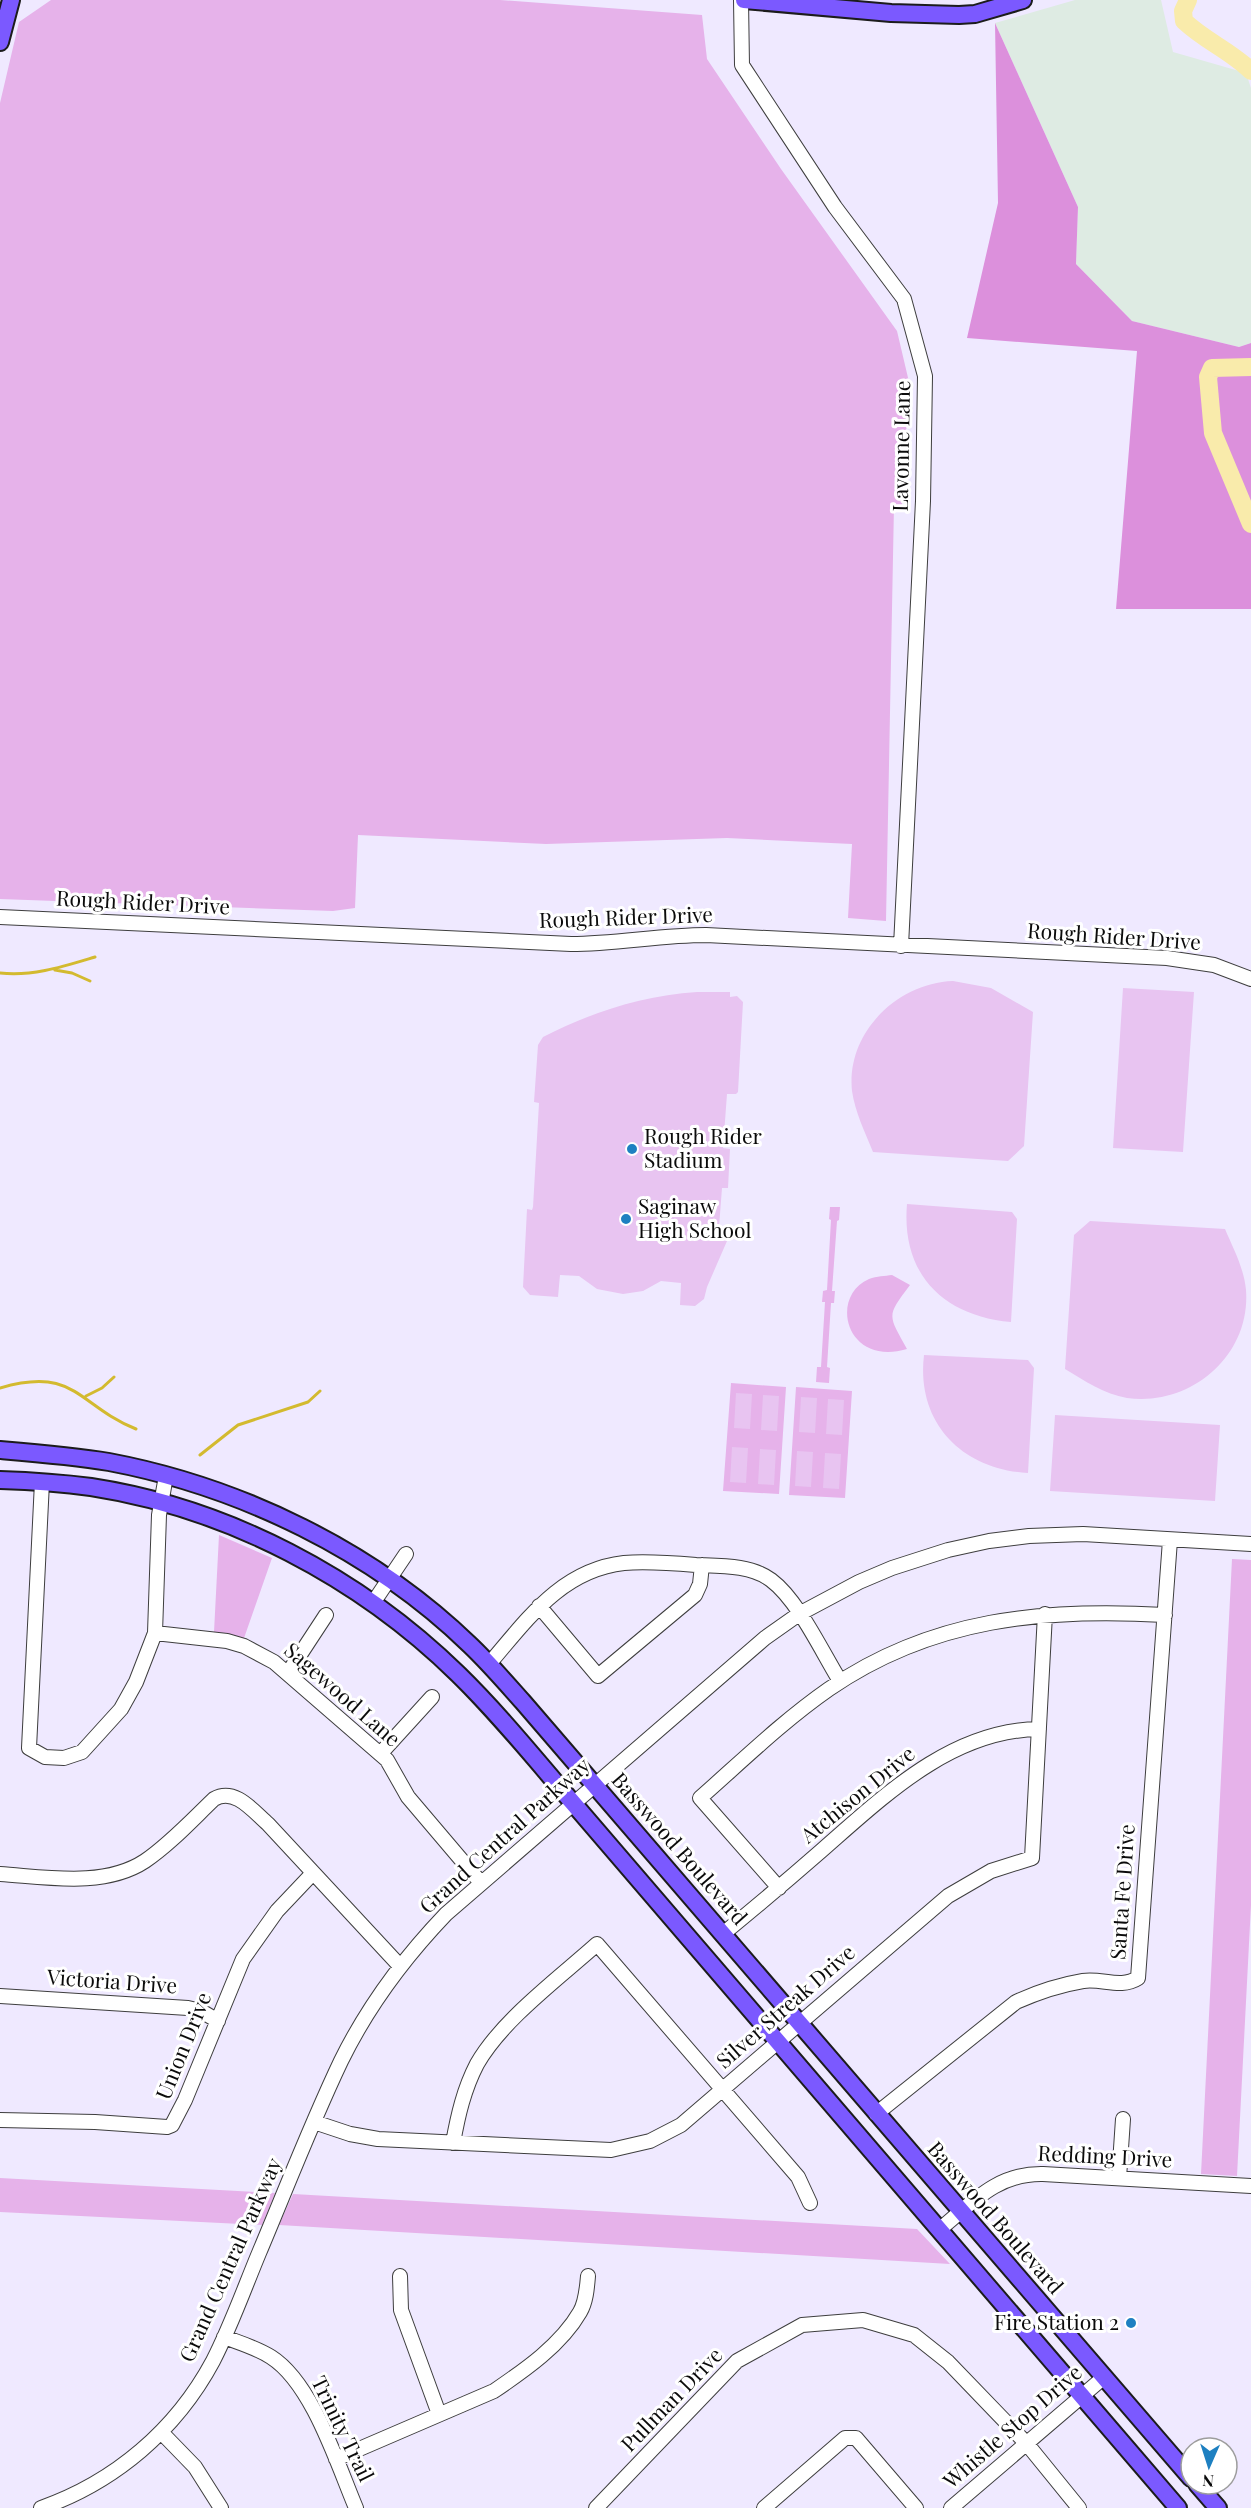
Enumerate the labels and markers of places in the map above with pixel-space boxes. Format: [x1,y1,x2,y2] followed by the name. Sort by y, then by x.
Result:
[644,1121,763,1173] place label: Rough Rider Stadium
[625,1142,639,1156] marker: Rough Rider Stadium
[638,1191,751,1243] place label: Saginaw High School
[619,1212,633,1226] marker: Saginaw High School
[994,2307,1119,2335] place label: Fire Station 2
[1124,2316,1138,2330] marker: Fire Station 2

